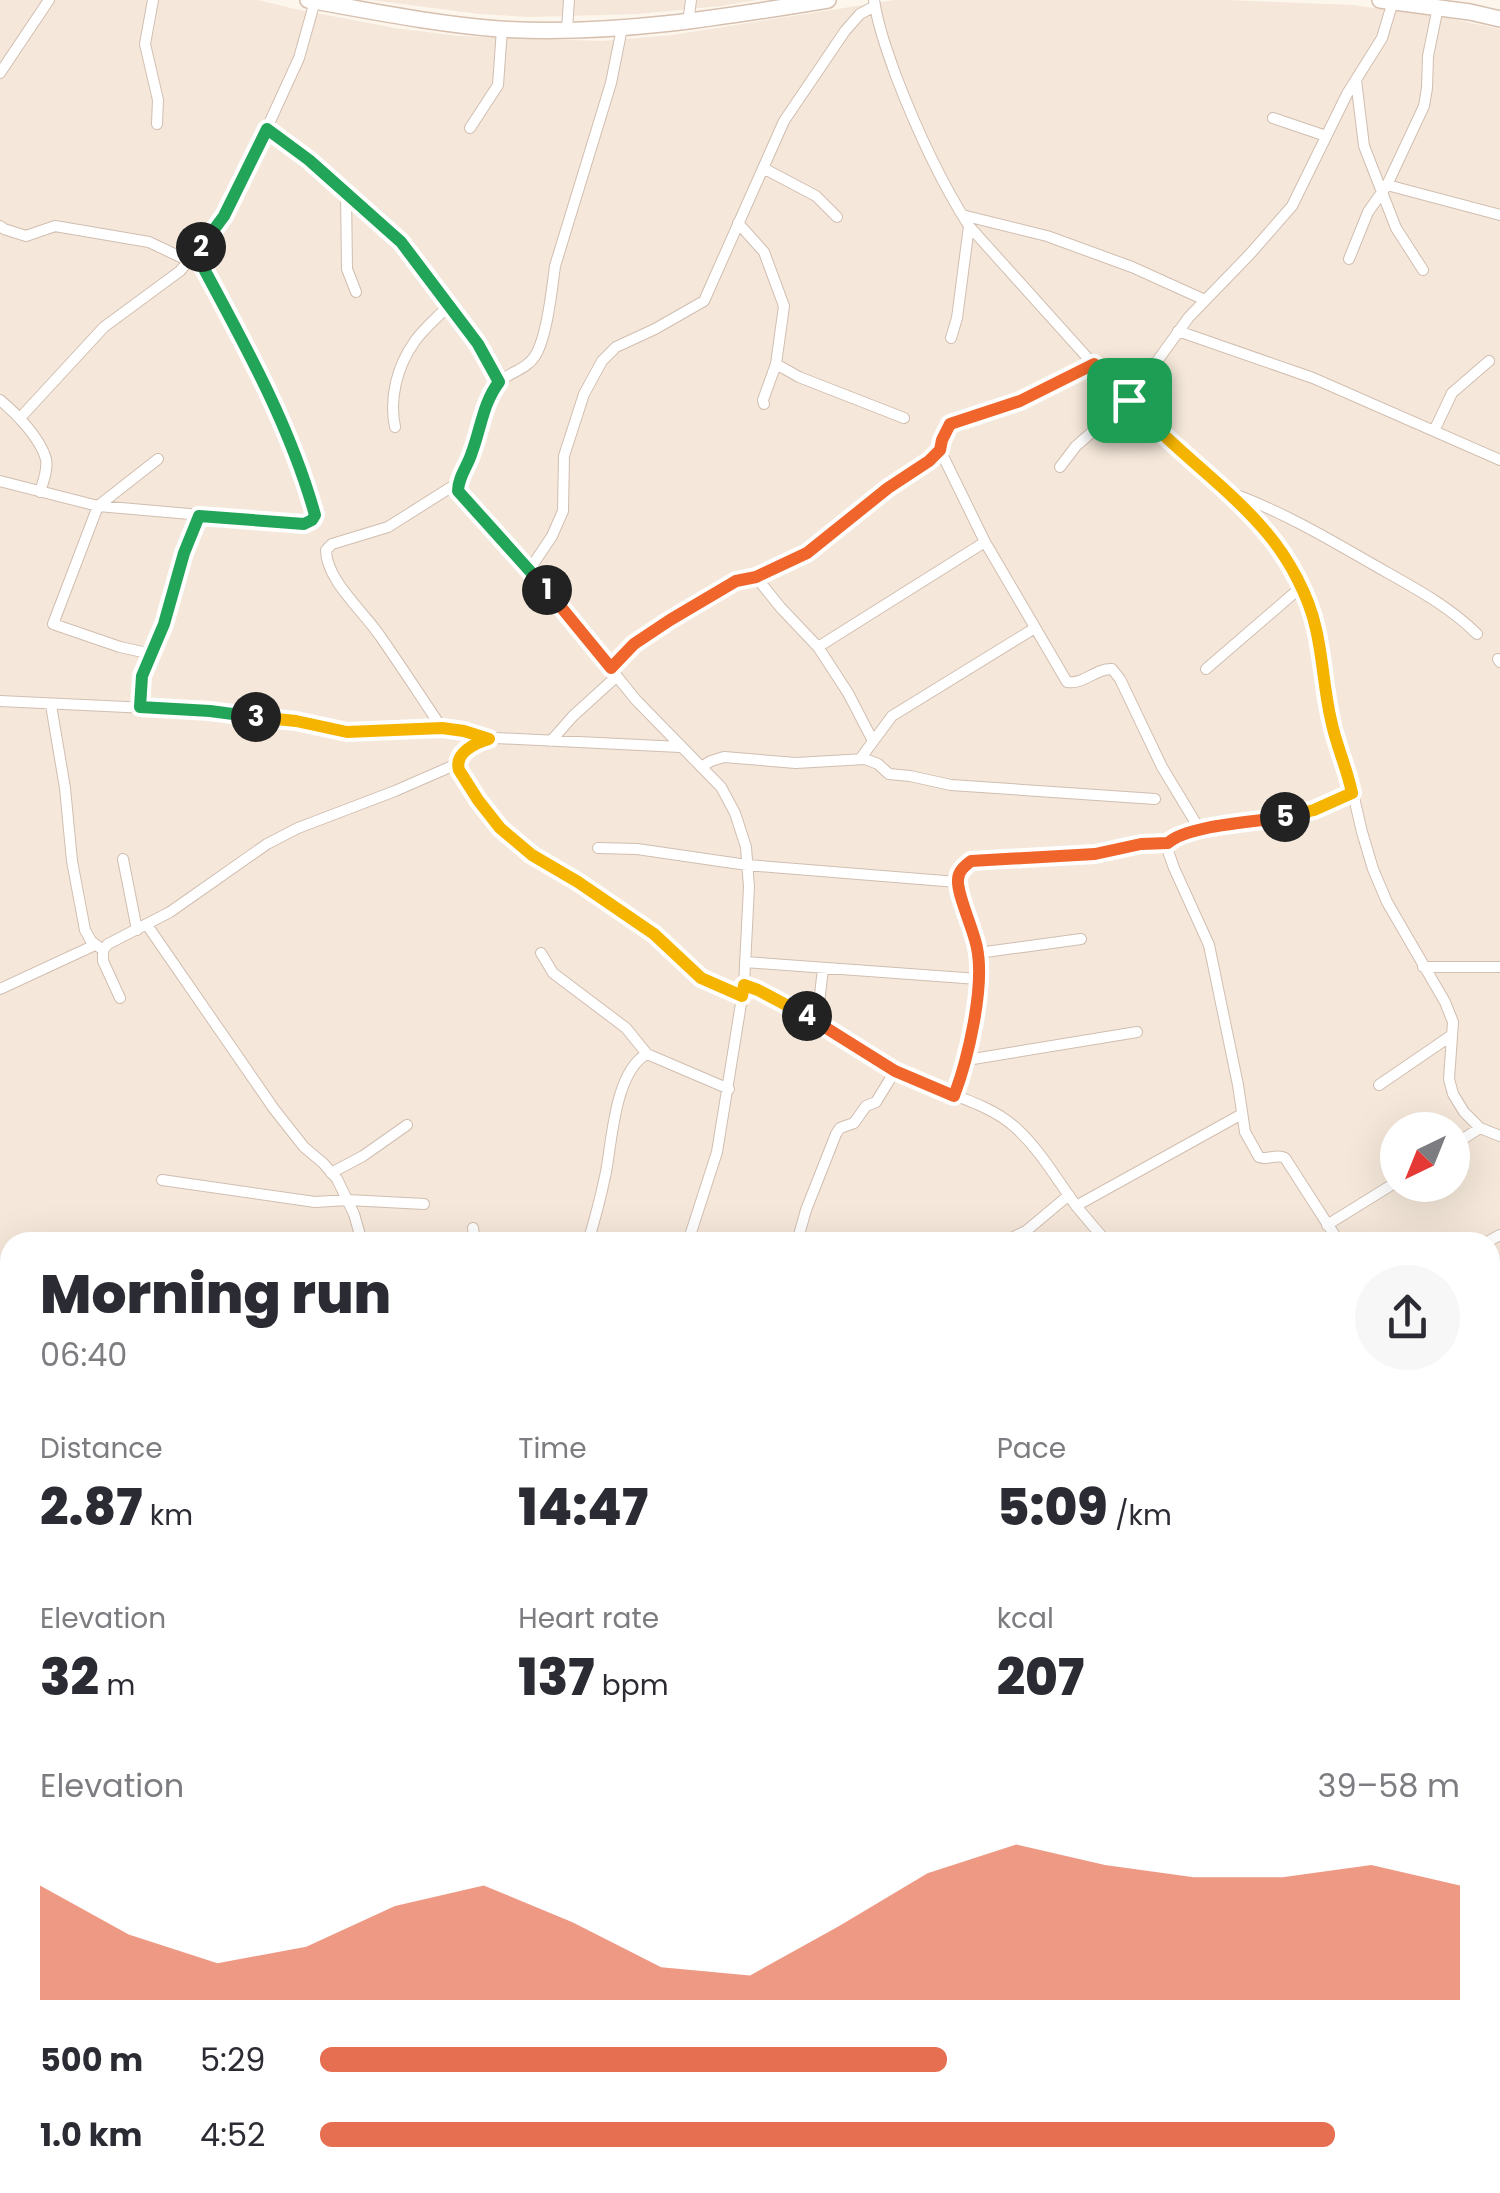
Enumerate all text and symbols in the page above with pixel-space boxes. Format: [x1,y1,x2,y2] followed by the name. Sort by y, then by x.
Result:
[176,222,226,272] pin: 2
[193,227,209,266] text: 2
[1087,358,1172,443] pin
[1102,373,1157,428] icon: arrive
[522,565,572,615] pin: 1
[542,570,552,609] text: 1
[231,692,281,742] pin: 3
[248,697,264,736] text: 3
[1260,792,1310,842] pin: 5
[1276,797,1294,836] text: 5
[782,991,832,1041] pin: 4
[798,996,816,1035] text: 4
[1380,1112,1470,1202] north arrow
[1380,1112,1470,1202] map controls
[40,1255,391,1332] text: Morning run
[1355,1265,1460,1370] button: share
[40,1332,127,1377] text: 06:40
[40,1429,163,1468] text: Distance
[518,1429,587,1468] text: Time
[997,1429,1066,1468] text: Pace
[40,1472,142,1543] text: 2.87
[518,1472,648,1543] text: 14:47
[997,1472,1108,1543] text: 5:09
[142,1496,193,1535] text: km
[1108,1496,1172,1535] text: /km
[40,1599,166,1638] text: Elevation
[518,1599,659,1638] text: Heart rate
[997,1599,1054,1638] text: kcal
[40,1642,99,1713] text: 32
[518,1642,594,1713] text: 137
[997,1642,1084,1713] text: 207
[99,1666,135,1705] text: m
[594,1666,669,1705] text: bpm
[40,1763,184,1808] text: Elevation
[1318,1763,1460,1808] text: 39–58 m
[40,2037,143,2082] text: 500 m
[200,2037,265,2082] text: 5:29
[40,2112,142,2157] text: 1.0 km
[200,2112,265,2157] text: 4:52

